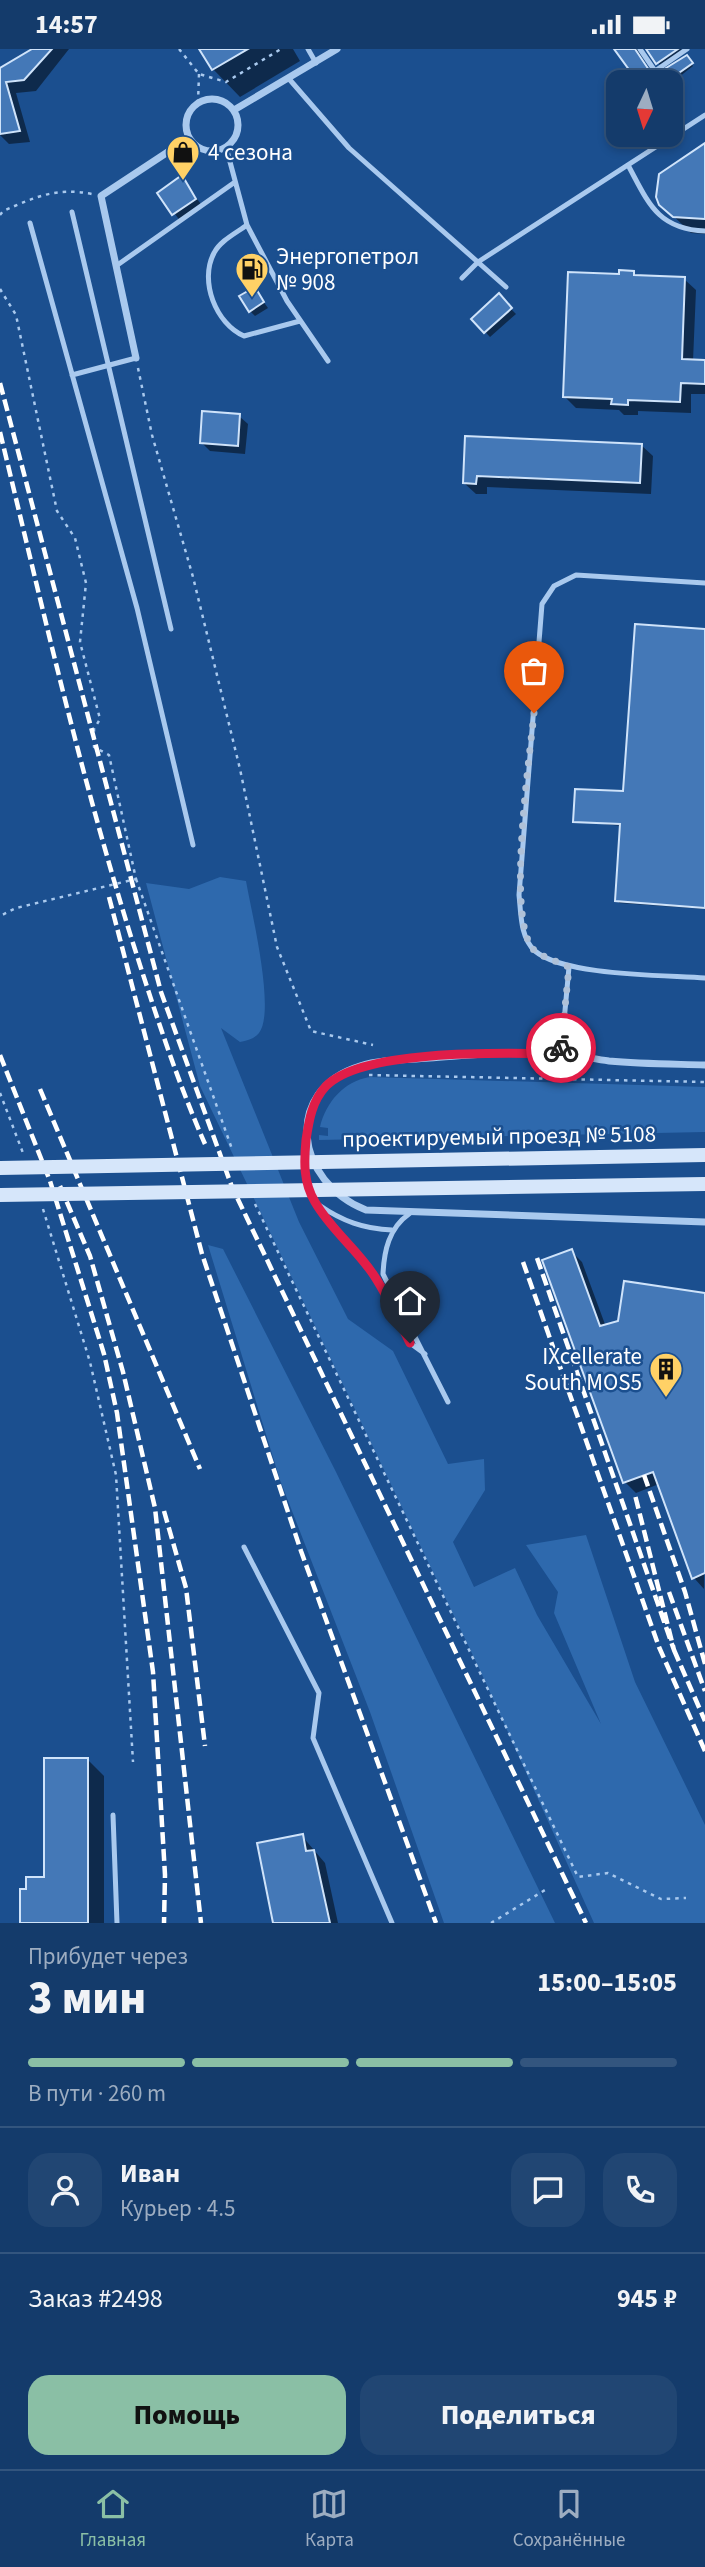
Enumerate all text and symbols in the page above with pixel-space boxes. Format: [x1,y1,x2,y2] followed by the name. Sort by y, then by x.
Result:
[35,6,98,43] text: 14:57
[606,70,682,147] north arrow
[606,70,683,147] map controls
[164,133,202,182] shop icon: 4 сезона
[208,136,293,169] place label: 4 сезона
[276,240,419,299] place label: Энергопетрол № 908
[233,250,271,299] fuel station icon: Энергопетрол № 908
[504,641,564,713] pin
[515,652,553,690] icon: bag
[526,1013,596,1083] courier
[542,1029,580,1067] icon: bike
[342,1117,656,1156] street label: проектируемый проезд № 5108
[380,1271,440,1343] pin
[391,1282,429,1320] icon: home
[524,1340,642,1399] place label: IXcellerate South MOS5
[647,1350,685,1399] building icon: IXcellerate South MOS5
[28,1940,188,1973] text: Прибудет через
[537,1964,677,2001] text: 15:00–15:05
[28,1966,146,2031] text: 3 мин
[28,2077,166,2110] text: В пути · 260 m
[28,2153,102,2227] button: person
[511,2153,585,2227] button: chat
[603,2153,677,2227] button: phone
[120,2155,180,2192] text: Иван
[120,2192,235,2225] text: Курьер · 4.5
[28,2280,163,2317] text: Заказ #2498
[617,2280,677,2317] text: 945 ₽
[28,2375,346,2455] button: Помощь
[360,2375,677,2455] button: Поделиться
[79,2485,146,2554] tab: Главная
[305,2485,354,2554] tab: Карта
[513,2485,626,2554] tab: Сохранённые

